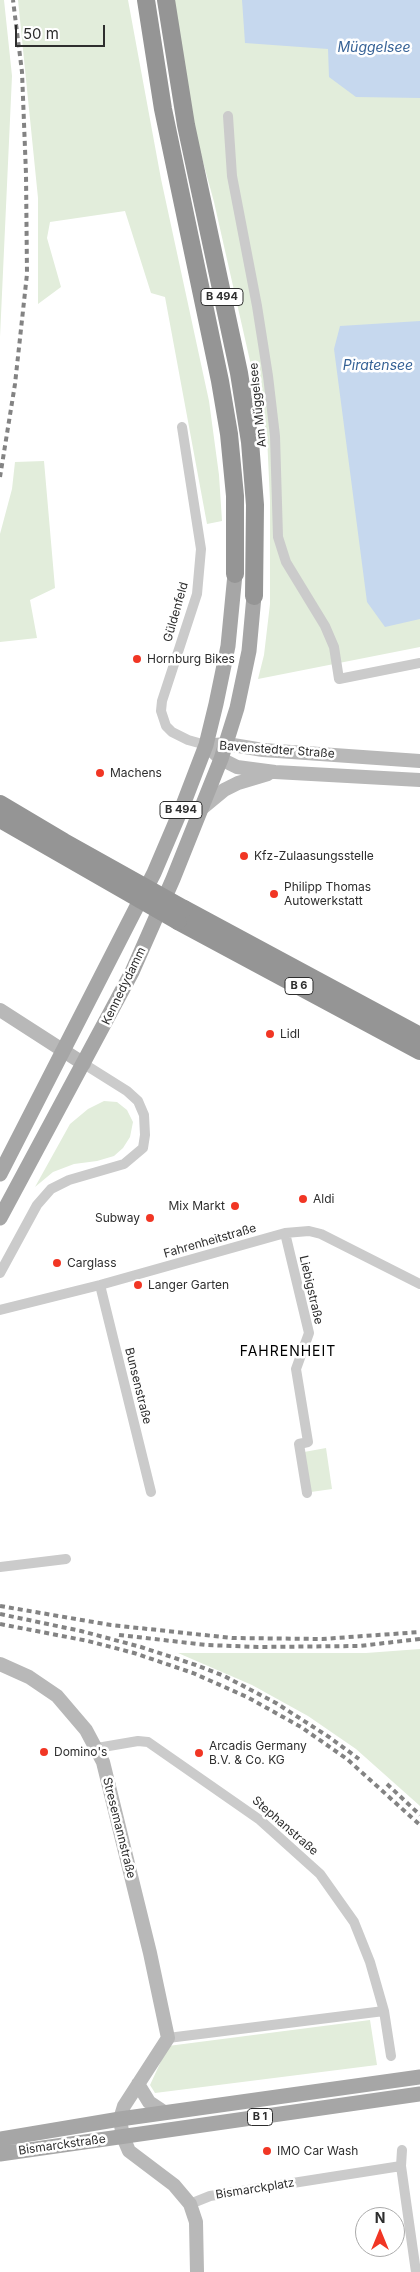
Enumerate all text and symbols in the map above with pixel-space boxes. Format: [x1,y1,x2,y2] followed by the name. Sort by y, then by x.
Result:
[18,15,108,47] scale bar
[23,24,59,43] text: 50 m
[337,40,411,56] water label: Müggelsee
[201,288,243,306] road number: B 494
[343,358,413,374] water label: Piratensee
[246,362,270,448] street label: Am Müggelsee
[161,580,191,644] street label: Güldenfeld
[147,652,235,666] place label: Hornburg Bikes
[131,653,143,665] marker: Hornburg Bikes
[219,739,335,761] street label: Bavenstedter Straße
[110,766,162,780] place label: Machens
[94,767,106,779] marker: Machens
[160,802,202,818] road number: B 494
[254,849,374,863] place label: Kfz-Zulaasungsstelle
[238,850,250,862] marker: Kfz-Zulaasungsstelle
[284,880,371,908] place label: Philipp Thomas Autowerkstatt
[268,888,280,900] marker: Philipp Thomas Autowerkstatt
[99,945,149,1027] street label: Kennedydamm
[285,978,313,994] road number: B 6
[280,1027,300,1041] place label: Lidl
[264,1028,276,1040] marker: Lidl
[313,1192,334,1206] place label: Aldi
[297,1193,309,1205] marker: Aldi
[169,1199,225,1213] place label: Mix Markt
[229,1200,241,1212] marker: Mix Markt
[95,1211,140,1225] place label: Subway
[144,1212,156,1224] marker: Subway
[162,1221,258,1261] street label: Fahrenheitstraße
[296,1254,326,1326] street label: Liebigstraße
[67,1256,116,1270] place label: Carglass
[51,1257,63,1269] marker: Carglass
[148,1278,229,1292] place label: Langer Garten
[132,1279,144,1291] marker: Langer Garten
[238,1344,338,1360] district label: FAHRENHEIT
[122,1346,154,1426] street label: Bunsenstraße
[209,1739,307,1767] place label: Arcadis Germany B.V. & Co. KG
[54,1745,107,1759] place label: Domino's
[38,1746,50,1758] marker: Domino's
[193,1747,205,1759] marker: Arcadis Germany B.V. & Co. KG
[99,1776,139,1880] street label: Stresemannstraße
[249,1793,321,1859] street label: Stephanstraße
[248,2108,272,2126] road number: B 1
[17,2132,107,2158] street label: Bismarckstraße
[277,2144,358,2158] place label: IMO Car Wash
[261,2145,273,2157] marker: IMO Car Wash
[215,2176,295,2202] street label: Bismarckplatz
[355,2207,405,2257] north arrow
[375,2209,385,2226] text: N

